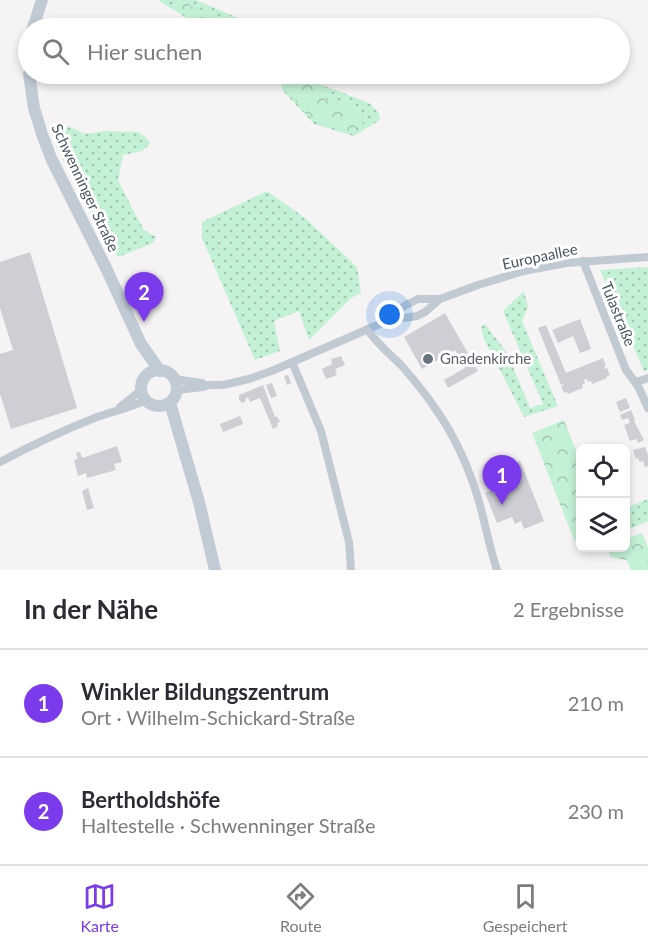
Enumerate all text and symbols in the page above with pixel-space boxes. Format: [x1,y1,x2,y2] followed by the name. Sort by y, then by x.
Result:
[18,18,630,84] search box
[39,35,72,68] icon: search
[87,38,202,65] text: Hier suchen
[48,121,123,254] street label: Schwenninger Straße
[500,239,579,273] street label: Europaallee
[124,272,164,322] pin: 2
[598,279,640,349] street label: Tulastraße
[375,300,404,329] your location
[440,349,531,367] place label: Gnadenkirche
[421,352,435,366] marker: Gnadenkirche
[576,444,630,552] map controls
[576,444,630,498] button: locate
[482,456,522,505] pin: 1
[576,498,630,552] button: layers
[24,593,158,625] text: In der Nähe
[513,597,624,621] text: 2 Ergebnisse
[81,678,329,705] text: Winkler Bildungszentrum
[38,691,49,715] text: 1
[568,691,624,715] text: 210 m
[81,705,355,729] text: Ort · Wilhelm-Schickard-Straße
[81,786,220,813] text: Bertholdshöfe
[38,799,49,823] text: 2
[568,799,624,823] text: 230 m
[81,813,376,837] text: Haltestelle · Schwenninger Straße
[81,880,119,935] tab: Karte
[280,880,322,935] tab: Route
[483,880,567,935] tab: Gespeichert

